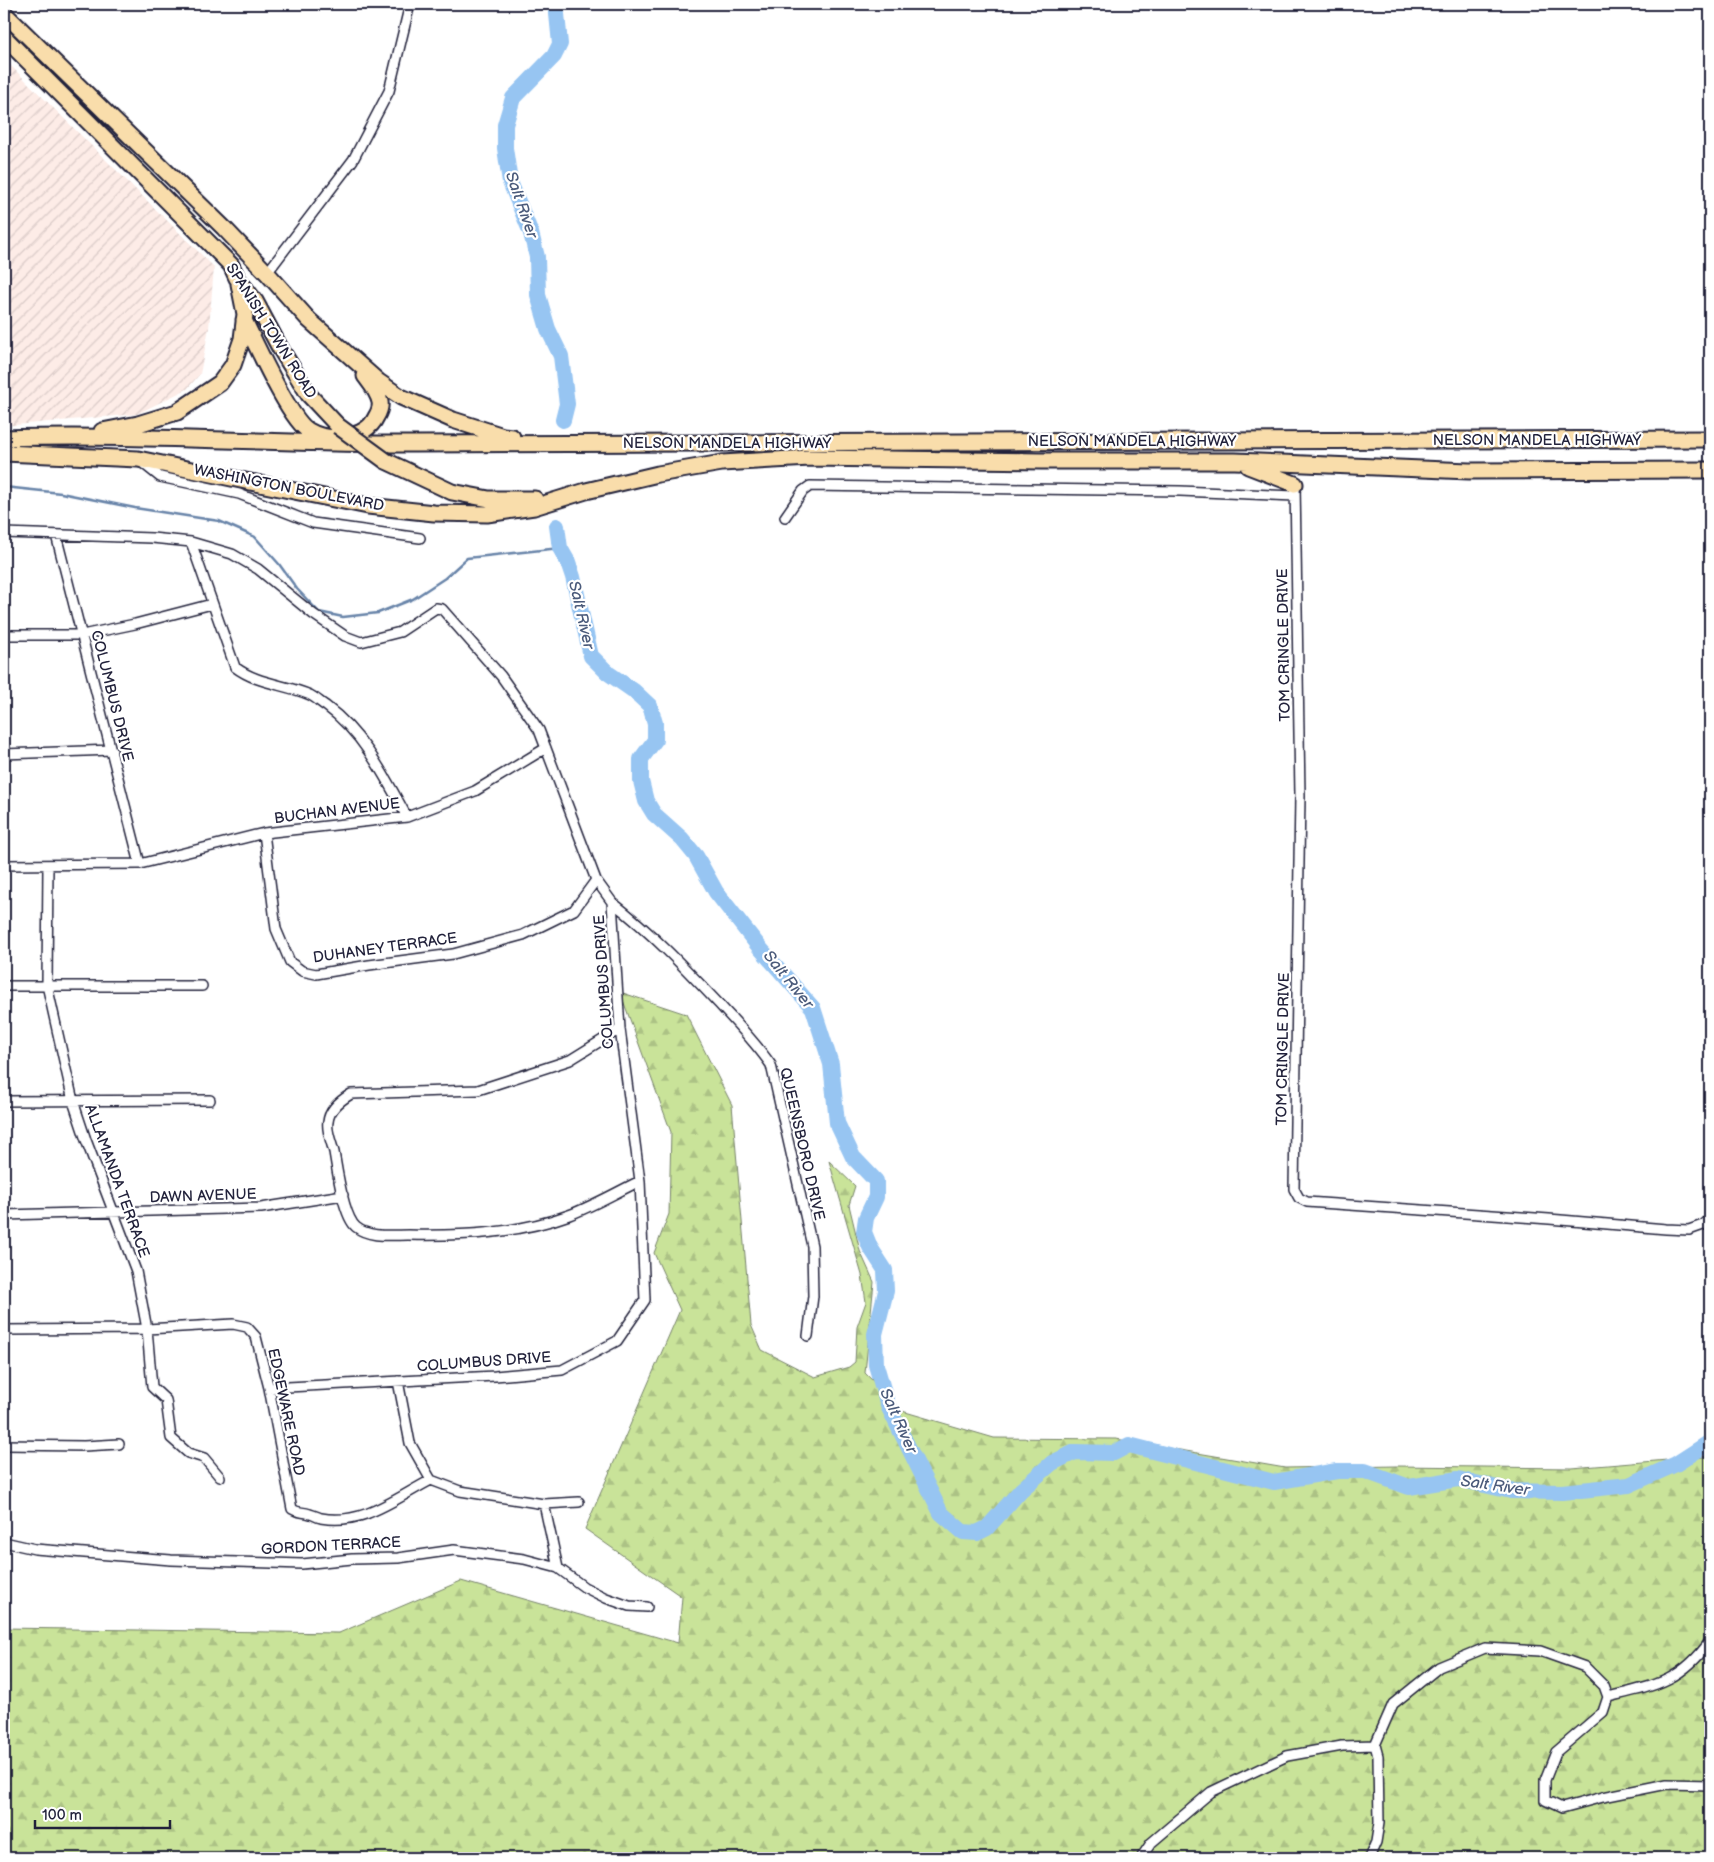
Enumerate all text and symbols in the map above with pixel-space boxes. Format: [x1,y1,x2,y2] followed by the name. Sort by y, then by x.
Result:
[501,169,542,242] water label: Salt River
[222,260,320,402] street label: SPANISH TOWN ROAD
[1433,431,1642,450] street label: NELSON MANDELA HIGHWAY
[1028,432,1237,451] street label: NELSON MANDELA HIGHWAY
[623,434,832,453] street label: NELSON MANDELA HIGHWAY
[192,460,386,516] street label: WASHINGTON BOULEVARD
[1273,568,1295,722] street label: TOM CRINGLE DRIVE
[564,579,598,652] water label: Salt River
[87,628,138,764] street label: COLUMBUS DRIVE
[273,794,401,828] street label: BUCHAN AVENUE
[590,914,618,1050] street label: COLUMBUS DRIVE
[312,928,458,968] street label: DUHANEY TERRACE
[759,947,818,1014] water label: Salt River
[1272,972,1294,1126] street label: TOM CRINGLE DRIVE
[775,1066,829,1222] street label: QUEENSBORO DRIVE
[80,1102,154,1260] street label: ALLAMANDA TERRACE
[149,1185,257,1207] street label: DAWN AVENUE
[263,1347,309,1478] street label: EDGEWARE ROAD
[416,1348,552,1376] street label: COLUMBUS DRIVE
[875,1385,921,1458] water label: Salt River
[1459,1472,1532,1500] water label: Salt River
[261,1533,401,1559] street label: GORDON TERRACE
[35,1797,170,1829] scale bar
[42,1806,82,1825] text: 100 m

